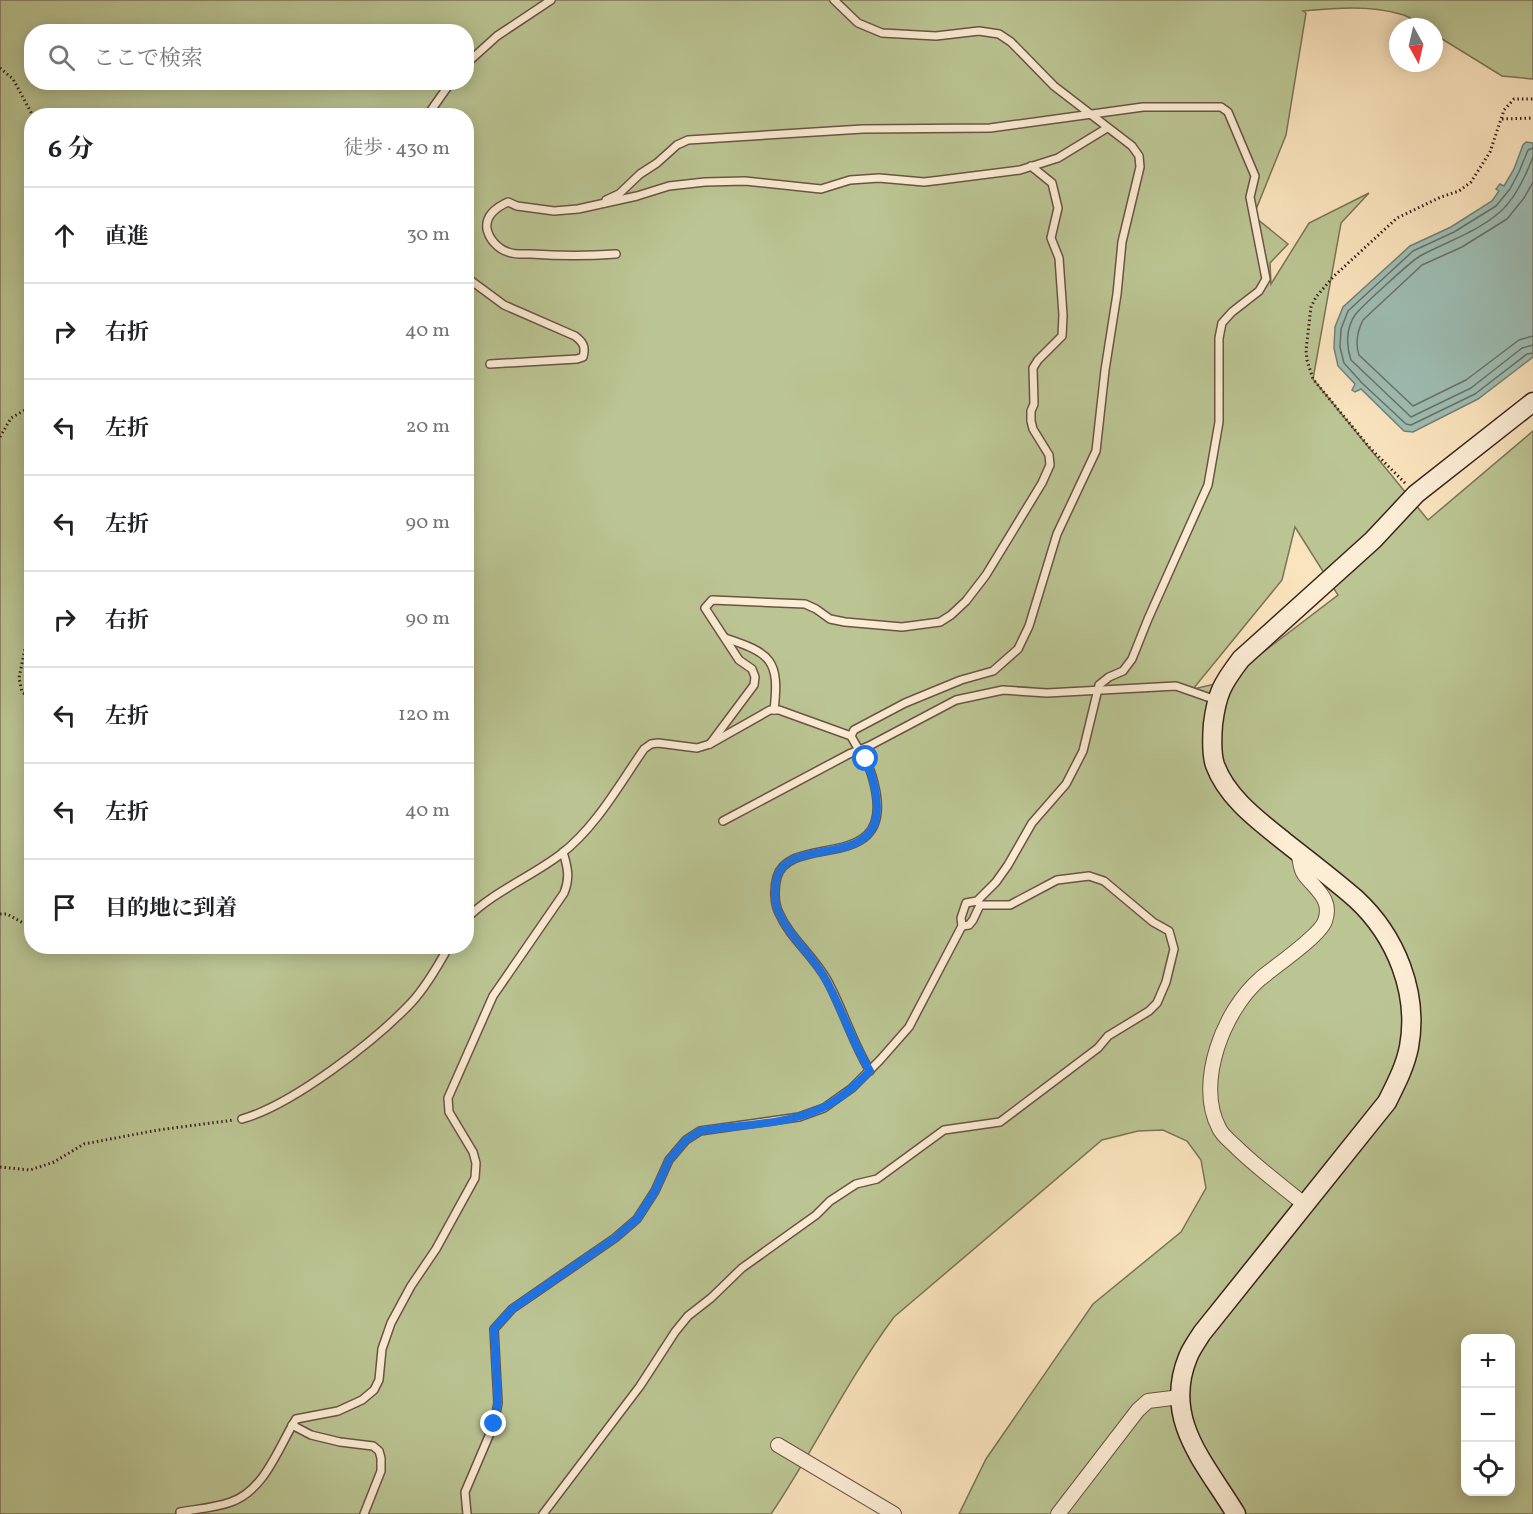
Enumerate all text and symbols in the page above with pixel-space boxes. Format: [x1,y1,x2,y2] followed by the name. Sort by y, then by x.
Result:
[1389,18,1443,72] north arrow
[24,24,474,90] search box
[45,41,78,74] icon: search
[93,44,203,75] text: ここで検索
[48,132,93,168] text: 6 分
[343,135,450,163] text: 徒歩 · 430 m
[48,219,81,252] icon: ahead
[406,221,450,249] text: 30 m
[105,222,149,253] text: 直進
[48,315,81,348] icon: right
[405,317,450,345] text: 40 m
[105,318,149,349] text: 右折
[48,411,81,444] icon: left
[406,413,450,441] text: 20 m
[105,414,149,445] text: 左折
[48,507,81,540] icon: left
[406,509,450,537] text: 90 m
[105,510,149,541] text: 左折
[48,603,81,636] icon: right
[406,605,450,633] text: 90 m
[105,606,149,637] text: 右折
[48,699,81,732] icon: left
[398,701,450,729] text: 120 m
[105,702,149,733] text: 左折
[852,745,878,771] route start
[48,795,81,828] icon: left
[405,797,450,825] text: 40 m
[105,798,149,829] text: 左折
[48,891,81,924] icon: arrive
[105,894,237,925] text: 目的地に到着
[1461,1334,1515,1496] map controls
[1461,1334,1515,1388] button: +
[1461,1388,1515,1442] button: −
[480,1410,506,1436] route end
[1461,1442,1515,1496] button: locate

